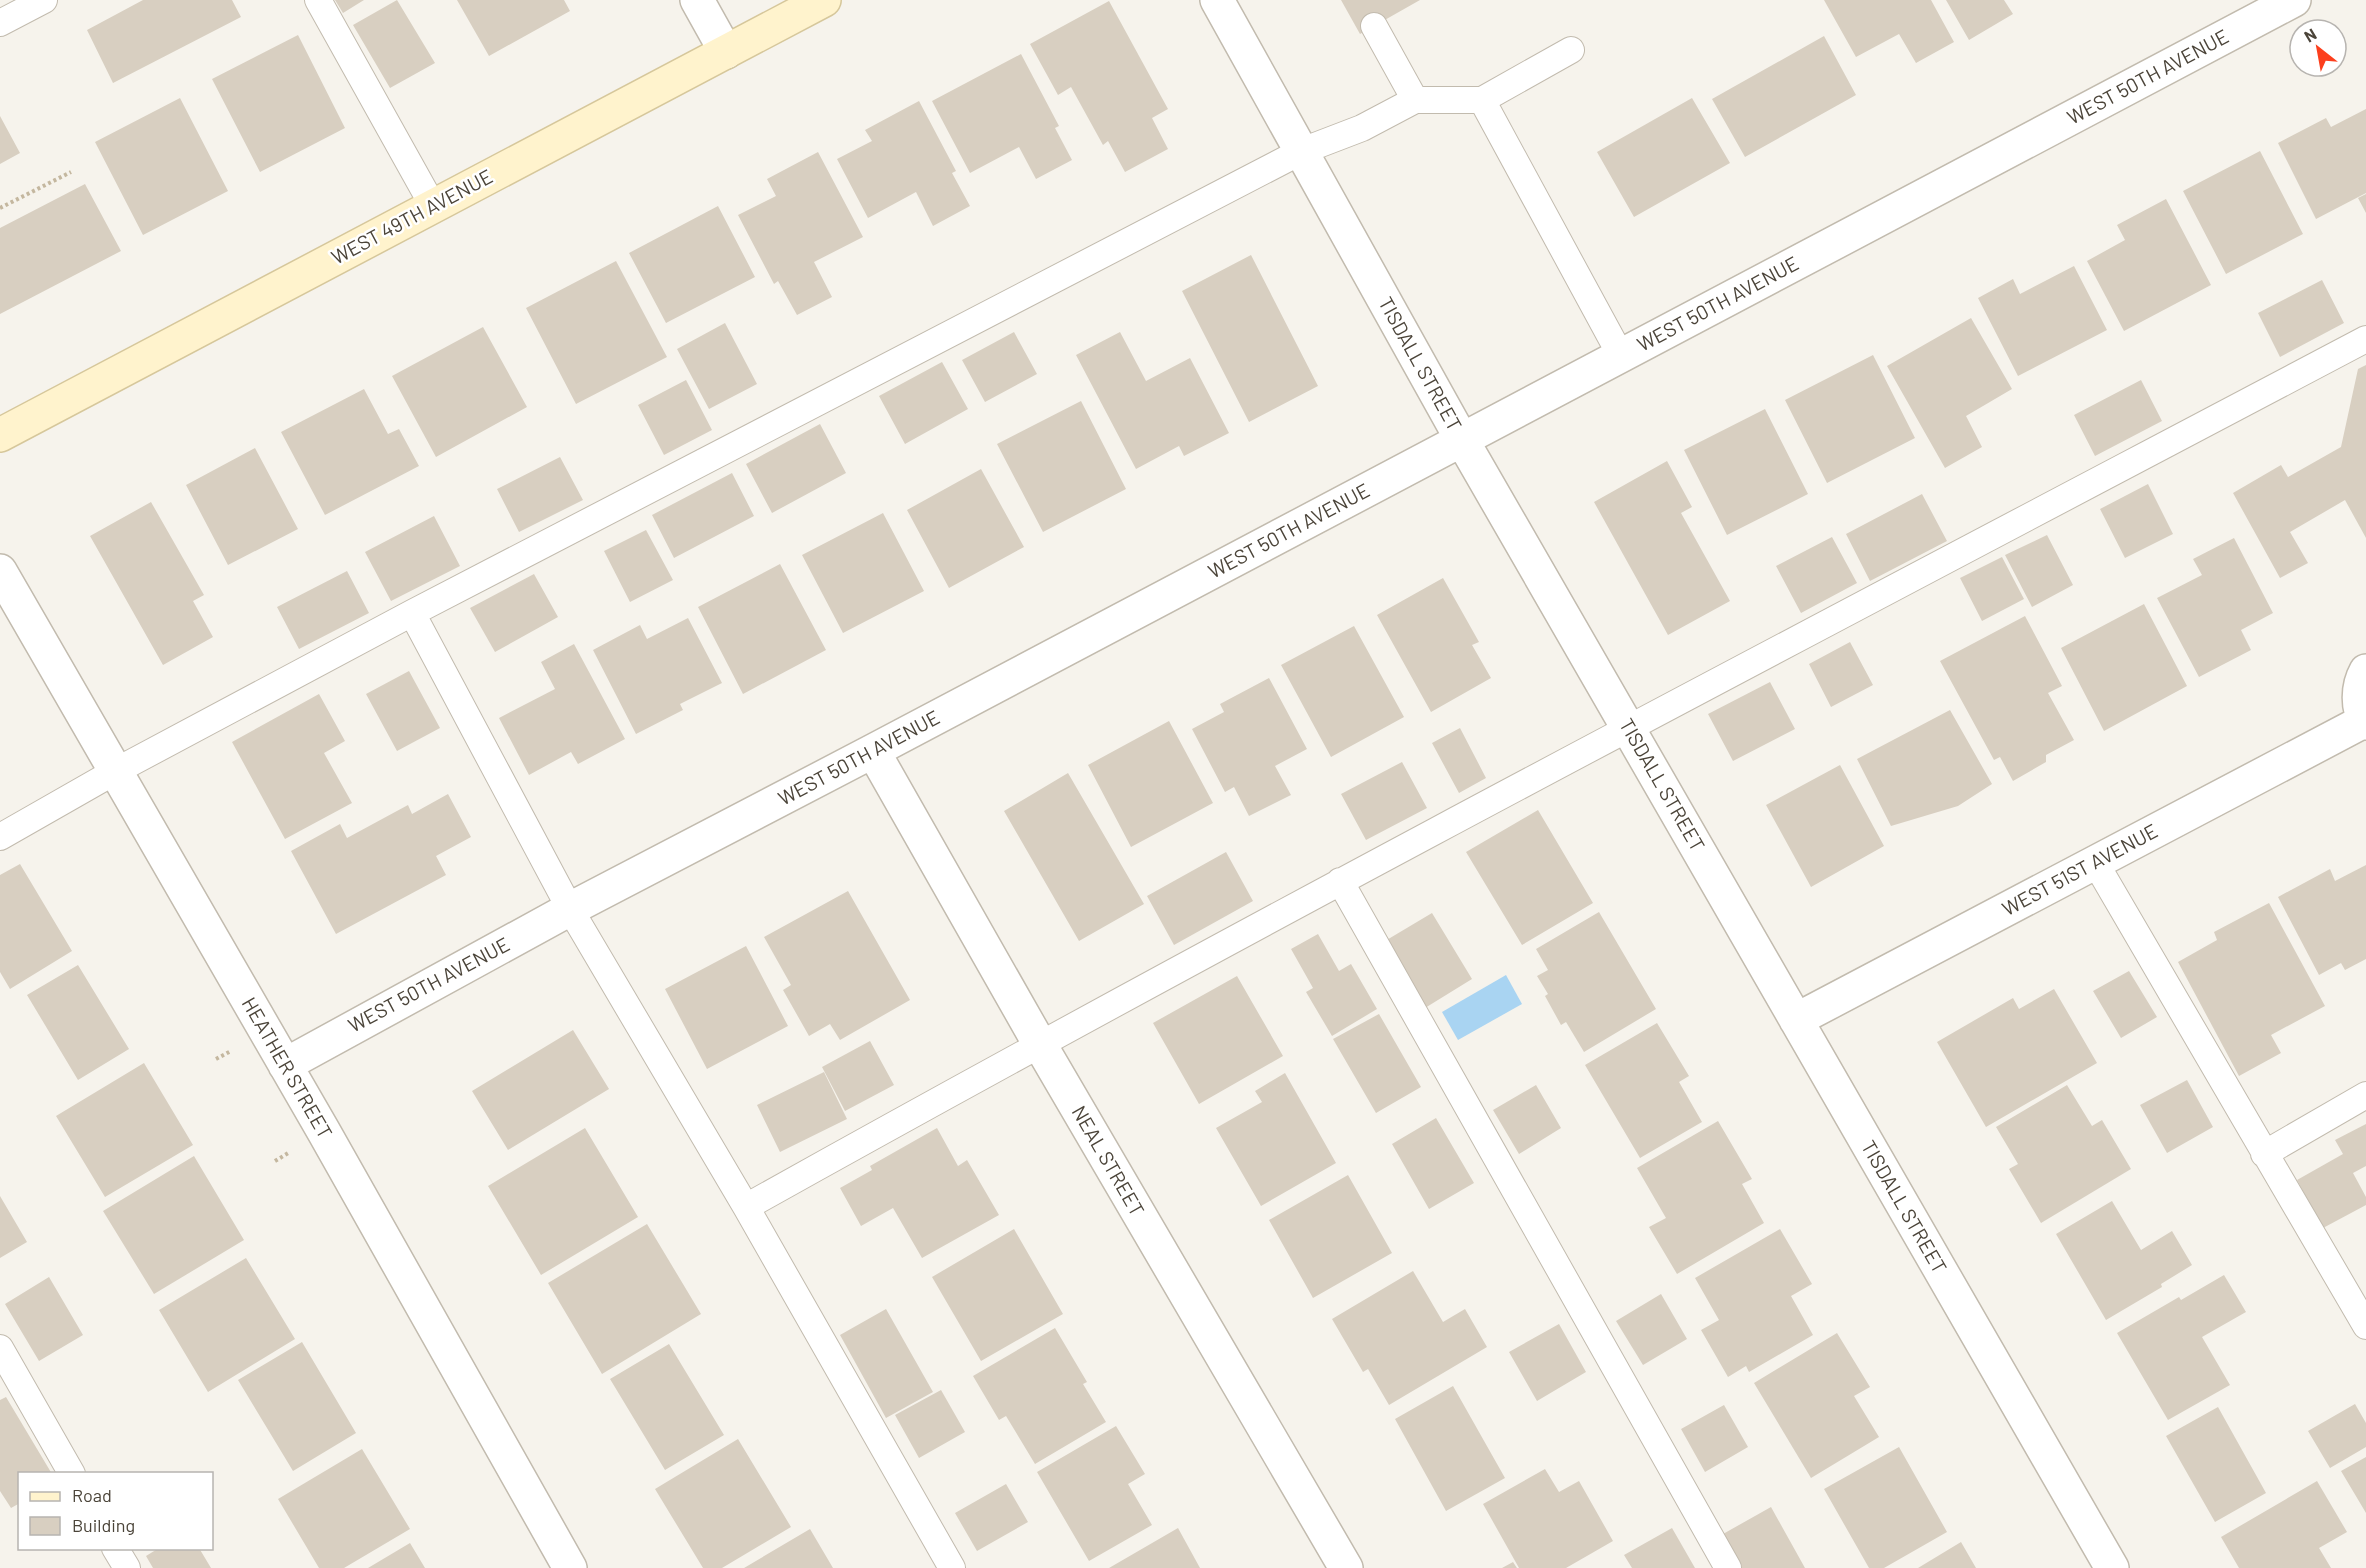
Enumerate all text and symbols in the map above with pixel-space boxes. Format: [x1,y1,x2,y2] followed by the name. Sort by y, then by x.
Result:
[2288,18,2348,78] north arrow
[2063,23,2232,129] street label: WEST 50TH AVENUE
[2301,24,2319,46] text: N
[327,163,496,269] street label: WEST 49TH AVENUE
[1633,250,1802,356] street label: WEST 50TH AVENUE
[1374,292,1468,435] street label: TISDALL STREET
[1204,477,1373,583] street label: WEST 50TH AVENUE
[774,704,943,810] street label: WEST 50TH AVENUE
[1615,714,1711,855] street label: TISDALL STREET
[1998,818,2161,920] street label: WEST 51ST AVENUE
[344,931,513,1037] street label: WEST 50TH AVENUE
[238,993,338,1142] street label: HEATHER STREET
[1068,1101,1150,1220] street label: NEAL STREET
[1857,1136,1953,1277] street label: TISDALL STREET
[18,1472,213,1550] legend
[72,1484,112,1506] text: Road
[72,1514,135,1536] text: Building

